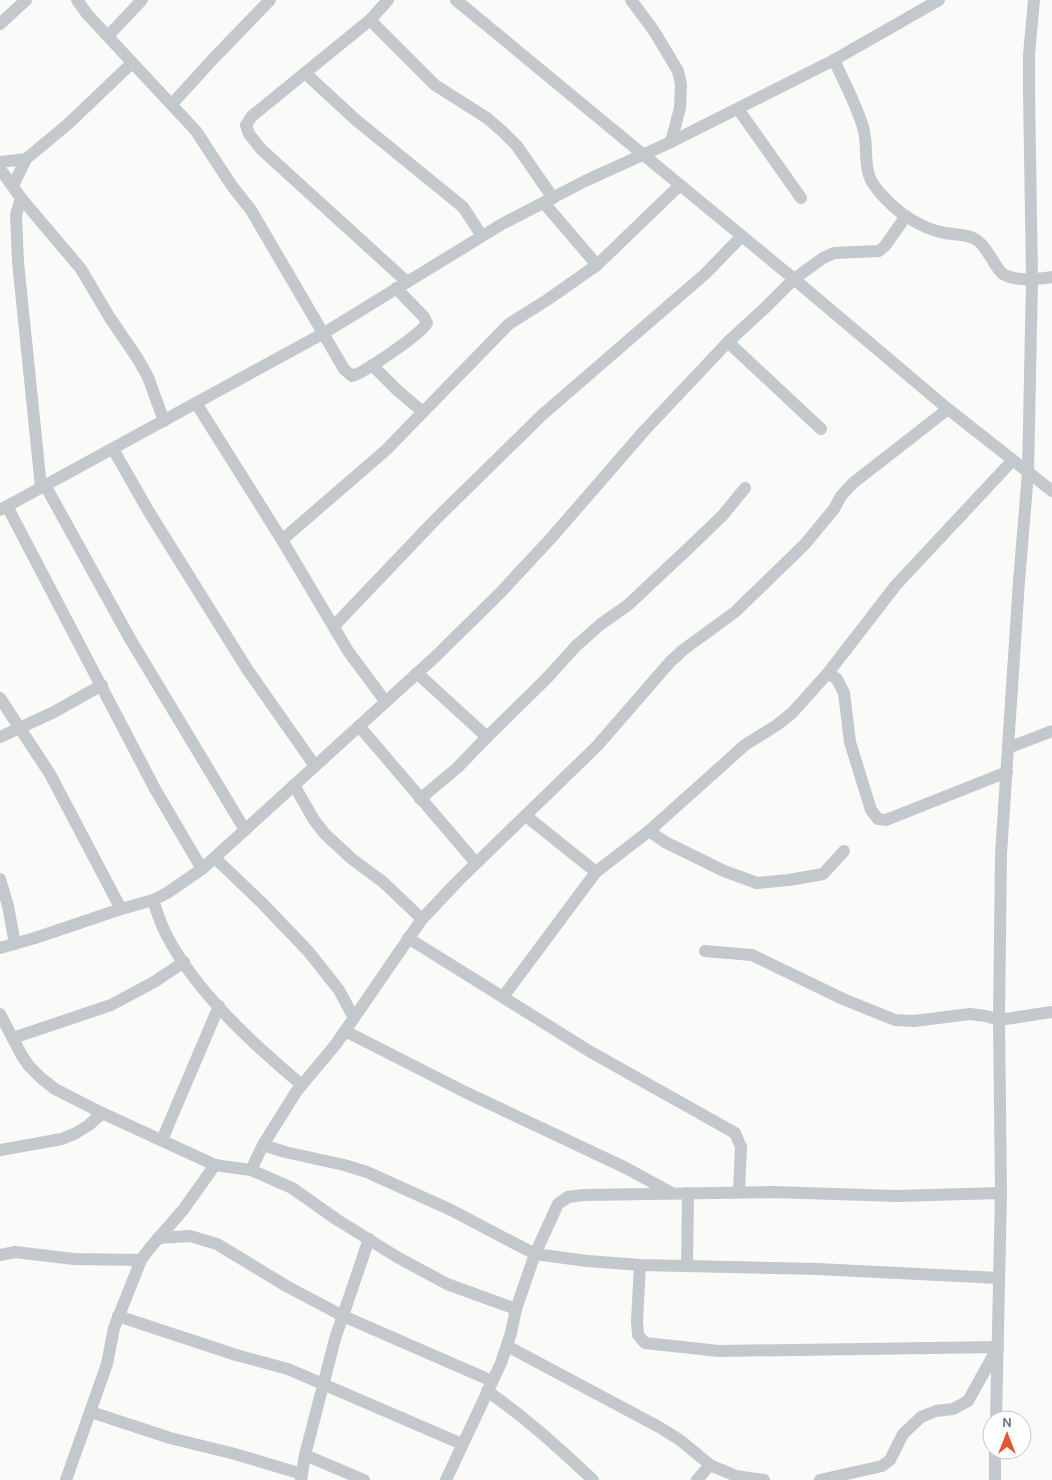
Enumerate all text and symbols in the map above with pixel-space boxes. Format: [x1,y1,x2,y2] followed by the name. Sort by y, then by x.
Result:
[982,1410,1032,1460] north arrow
[1002,1414,1012,1431] text: N

